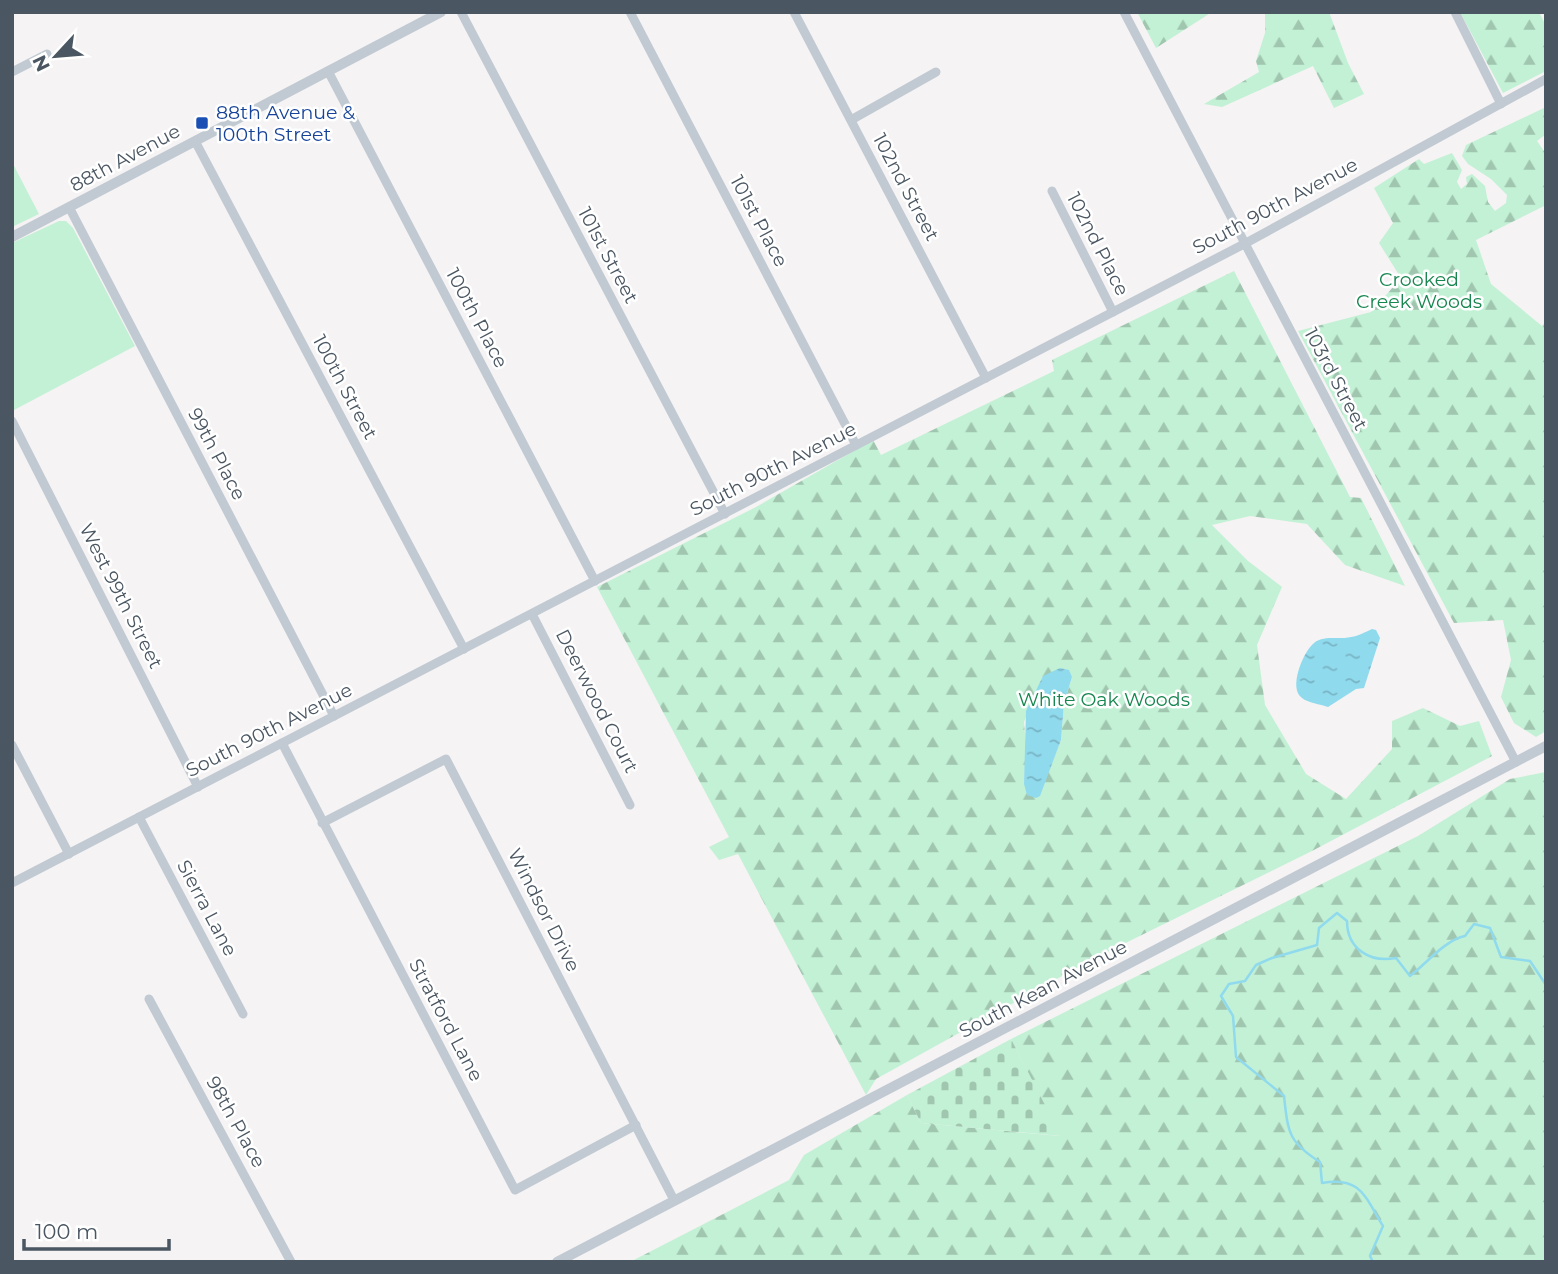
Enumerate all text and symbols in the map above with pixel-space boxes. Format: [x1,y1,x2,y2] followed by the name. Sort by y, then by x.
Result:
[21,21,91,91] north arrow
[27,51,55,75] text: N
[216,101,355,146] place label: 88th Avenue & 100th Street
[194,115,210,131] marker: 88th Avenue & 100th Street
[66,119,184,197] street label: 88th Avenue
[868,129,944,245] street label: 102nd Street
[1189,153,1361,259] street label: South 90th Avenue
[725,171,793,271] street label: 101st Place
[1062,188,1134,300] street label: 102nd Place
[573,203,643,307] street label: 101st Street
[441,264,513,372] street label: 100th Place
[1356,268,1482,313] park label: Crooked Creek Woods
[1299,324,1373,434] street label: 103rd Street
[308,331,382,444] street label: 100th Street
[183,404,251,504] street label: 99th Place
[686,417,860,521] street label: South 90th Avenue
[74,520,168,673] street label: West 99th Street
[551,625,643,777] street label: Deerwood Court
[182,678,356,782] street label: South 90th Avenue
[1018,688,1190,711] park label: White Oak Woods
[503,845,585,975] street label: Windsor Drive
[172,856,242,960] street label: Sierra Lane
[955,935,1131,1043] street label: South Kean Avenue
[404,955,488,1085] street label: Stratford Lane
[201,1072,271,1172] street label: 98th Place
[24,1208,170,1252] scale bar
[35,1219,98,1244] text: 100 m

